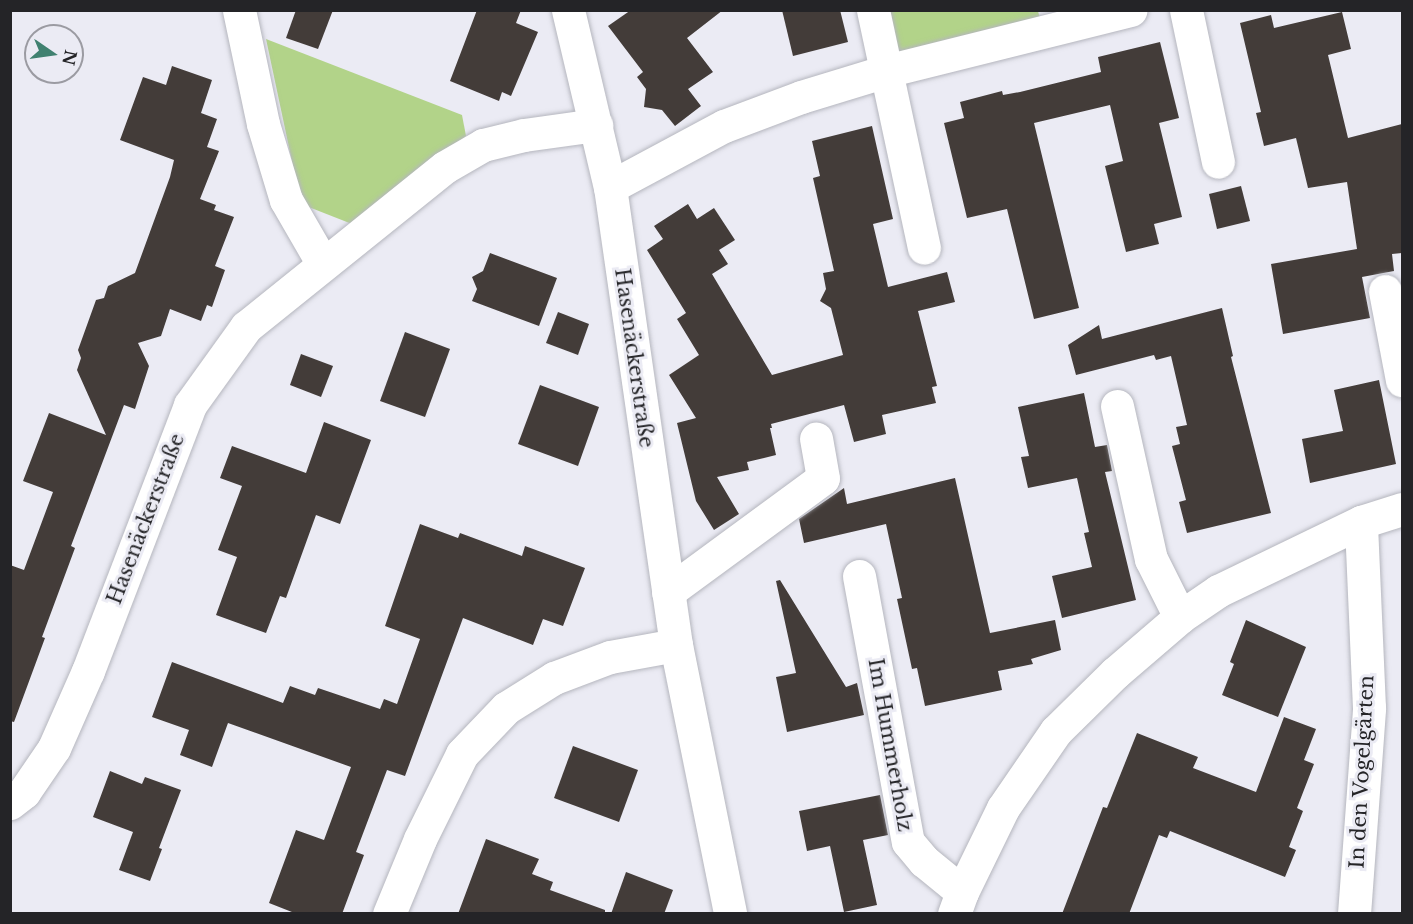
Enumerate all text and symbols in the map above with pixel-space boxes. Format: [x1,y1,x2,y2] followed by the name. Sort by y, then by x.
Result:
[24,24,84,84] north arrow
[58,48,81,67] text: N
[610,267,658,449] street label: Hasenäckerstraße
[102,430,190,608] street label: Hasenäckerstraße
[863,657,917,833] street label: Im Hummerholz
[1345,674,1379,870] street label: In den Vogelgärten

